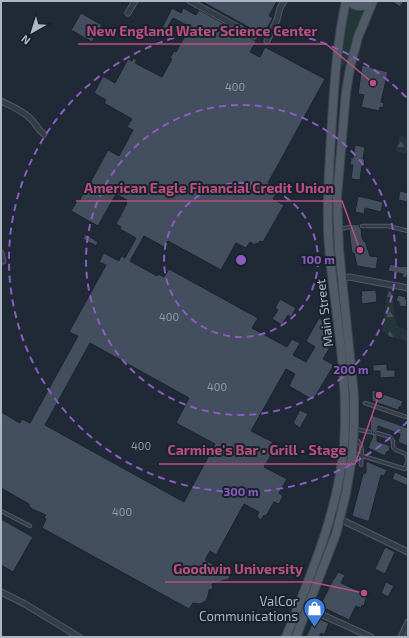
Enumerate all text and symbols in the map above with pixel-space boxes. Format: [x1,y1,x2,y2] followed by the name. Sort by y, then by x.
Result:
[12,12,52,52] north arrow
[78,18,326,44] callout: New England Water Science Center
[87,22,318,39] text: New England Water Science Center
[18,33,33,48] text: N
[225,80,245,93] house number: 400
[76,175,342,201] callout: American Eagle Financial Credit Union
[84,179,334,196] text: American Eagle Financial Credit Union
[301,252,335,266] text: 100 m
[234,253,248,267] centre of rings
[312,278,336,348] street label: Main Street
[159,310,179,323] house number: 400
[333,362,369,376] text: 200 m
[207,380,227,393] house number: 400
[159,438,355,464] callout: Carmine's Bar • Grill • Stage
[131,439,151,452] house number: 400
[168,441,346,458] text: Carmine's Bar • Grill • Stage
[223,484,259,498] text: 300 m
[112,505,132,518] house number: 400
[165,556,311,582] callout: Goodwin University
[173,560,303,577] text: Goodwin University
[199,593,298,624] place label: ValCor Communications
[301,595,327,628] shop icon: ValCor Communications

